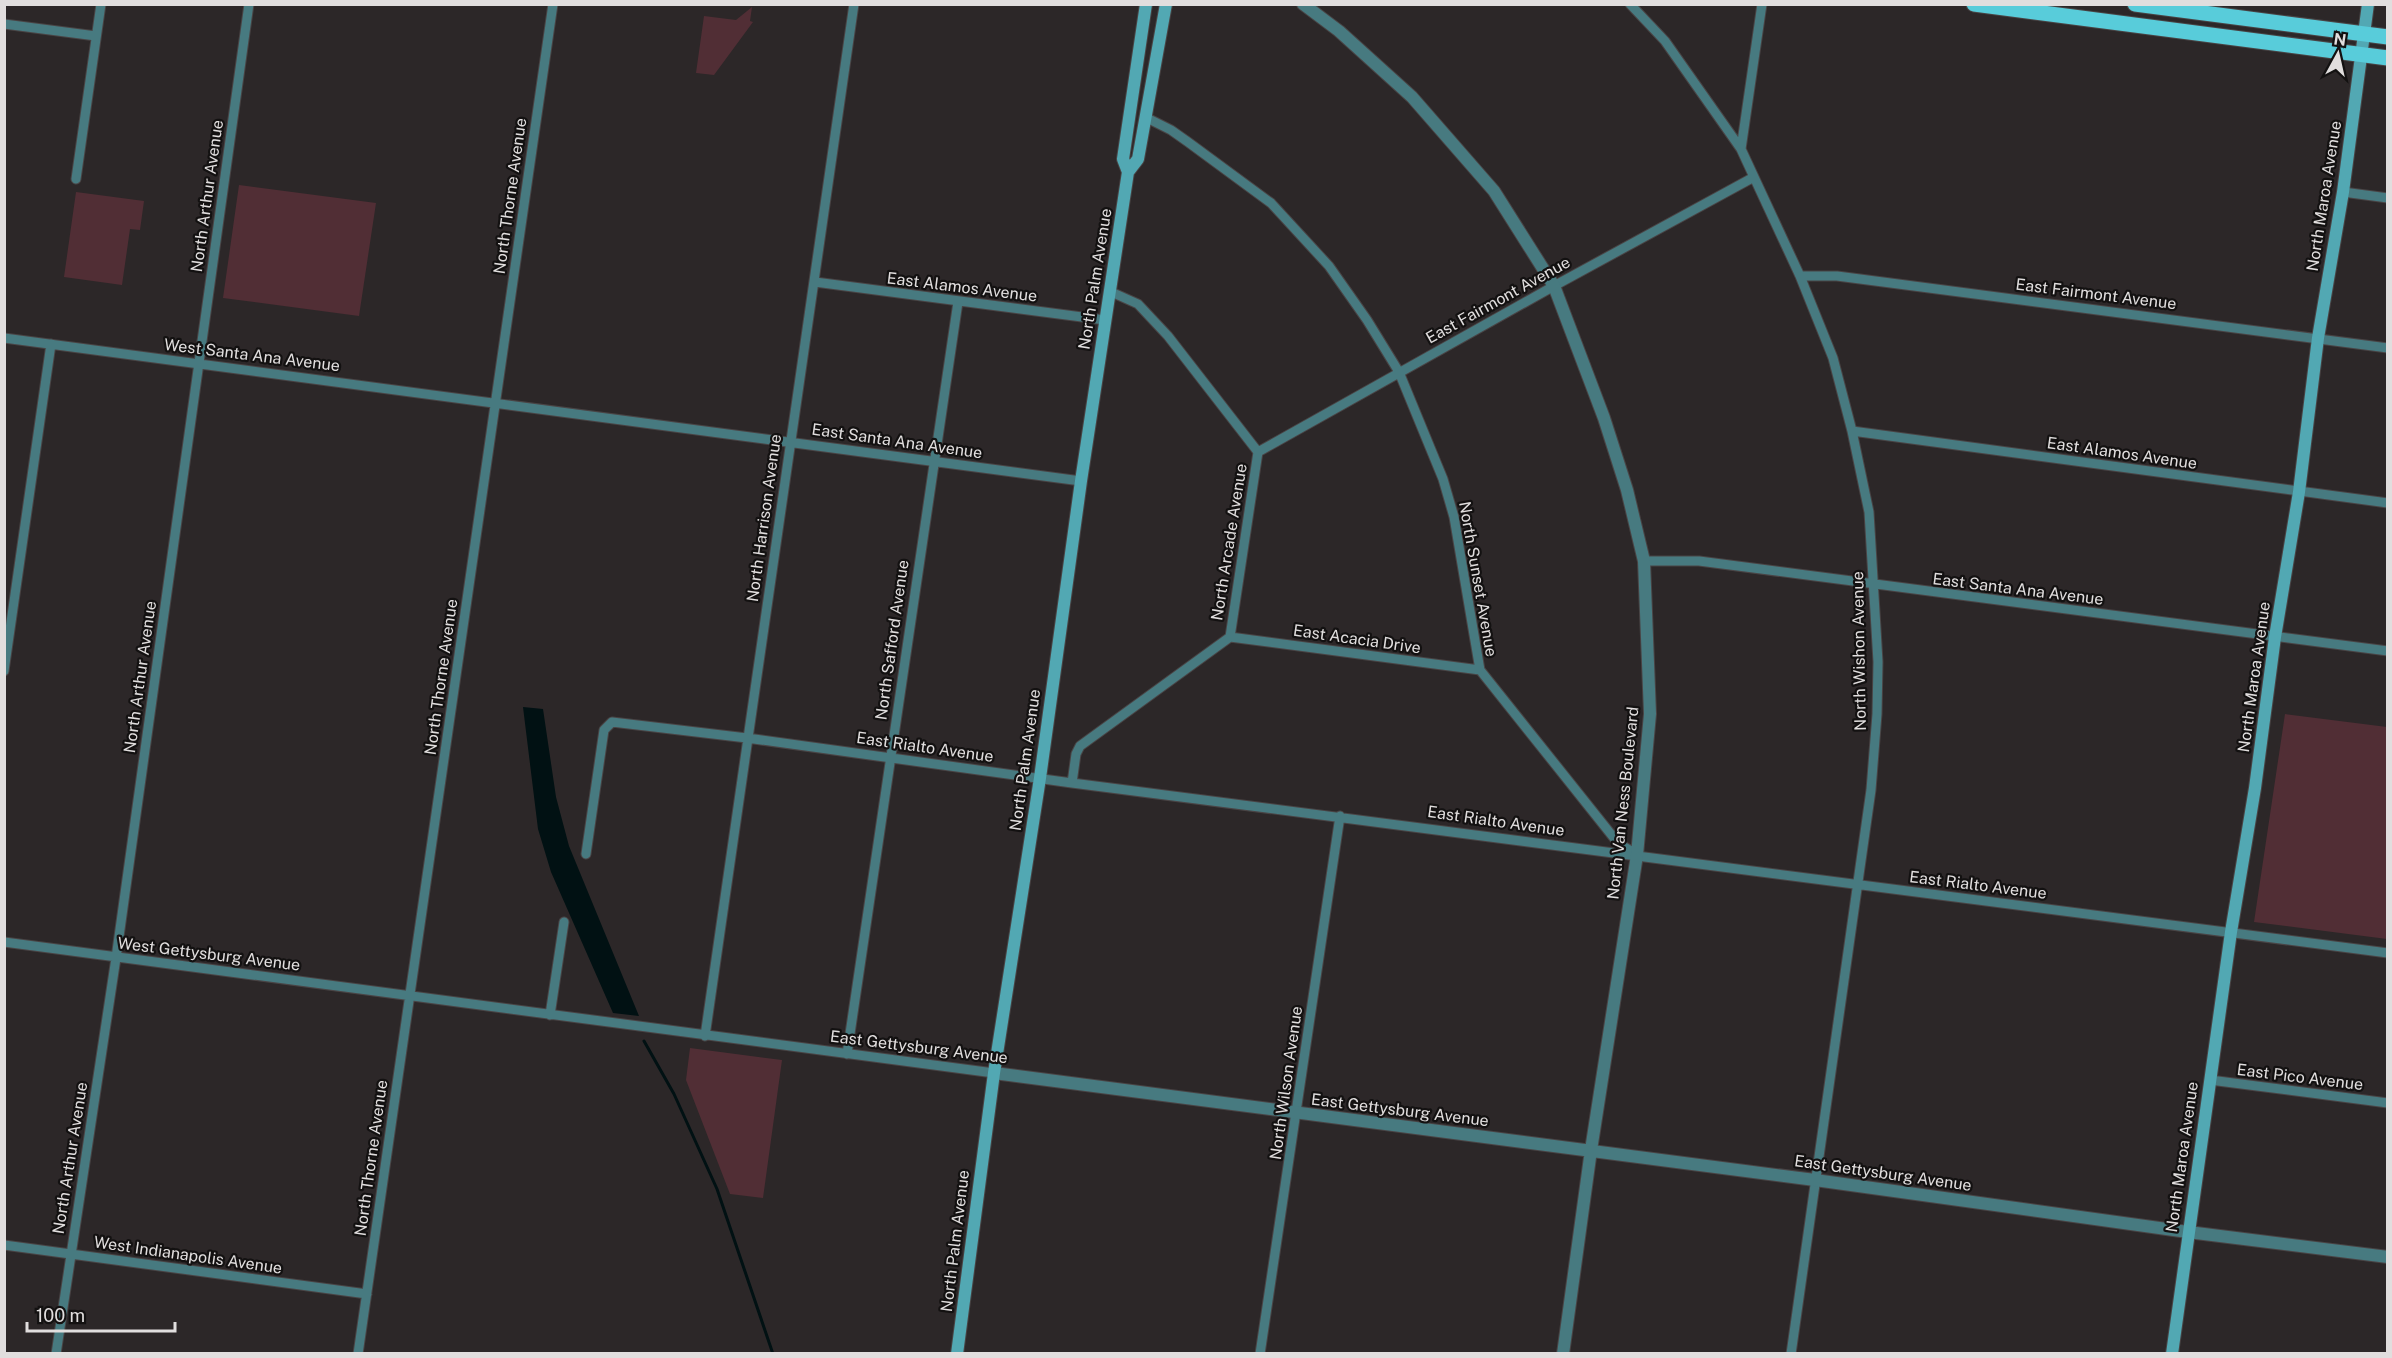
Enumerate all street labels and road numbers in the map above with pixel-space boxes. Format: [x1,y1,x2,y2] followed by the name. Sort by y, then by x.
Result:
[490,117,530,275] street label: North Thorne Avenue
[187,119,227,273] street label: North Arthur Avenue
[2303,119,2345,273] street label: North Maroa Avenue
[1074,207,1116,351] street label: North Palm Avenue
[1423,252,1573,348] street label: East Fairmont Avenue
[886,268,1038,306] street label: East Alamos Avenue
[2014,275,2178,313] street label: East Fairmont Avenue
[163,335,341,375] street label: West Santa Ana Avenue
[810,420,984,462] street label: East Santa Ana Avenue
[743,433,785,603] street label: North Harrison Avenue
[2046,433,2198,473] street label: East Alamos Avenue
[1207,462,1251,622] street label: North Arcade Avenue
[1455,500,1501,658] street label: North Sunset Avenue
[871,559,913,721] street label: North Safford Avenue
[1931,569,2105,609] street label: East Santa Ana Avenue
[1848,571,1870,731] street label: North Wishon Avenue
[421,598,461,756] street label: North Thorne Avenue
[120,600,160,754] street label: North Arthur Avenue
[2234,600,2274,754] street label: North Maroa Avenue
[1292,621,1422,657] street label: East Acacia Drive
[1006,688,1044,832] street label: North Palm Avenue
[1603,706,1643,900] street label: North Van Ness Boulevard
[855,728,995,766] street label: East Rialto Avenue
[1426,802,1566,840] street label: East Rialto Avenue
[1908,867,2048,903] street label: East Rialto Avenue
[117,933,301,975] street label: West Gettysburg Avenue
[1266,1005,1306,1161] street label: North Wilson Avenue
[829,1027,1009,1067] street label: East Gettysburg Avenue
[2236,1060,2364,1094] street label: East Pico Avenue
[351,1079,391,1237] street label: North Thorne Avenue
[2162,1080,2202,1234] street label: North Maroa Avenue
[49,1081,91,1235] street label: North Arthur Avenue
[1310,1090,1490,1130] street label: East Gettysburg Avenue
[1793,1151,1973,1195] street label: East Gettysburg Avenue
[937,1169,973,1313] street label: North Palm Avenue
[93,1232,283,1278] street label: West Indianapolis Avenue

